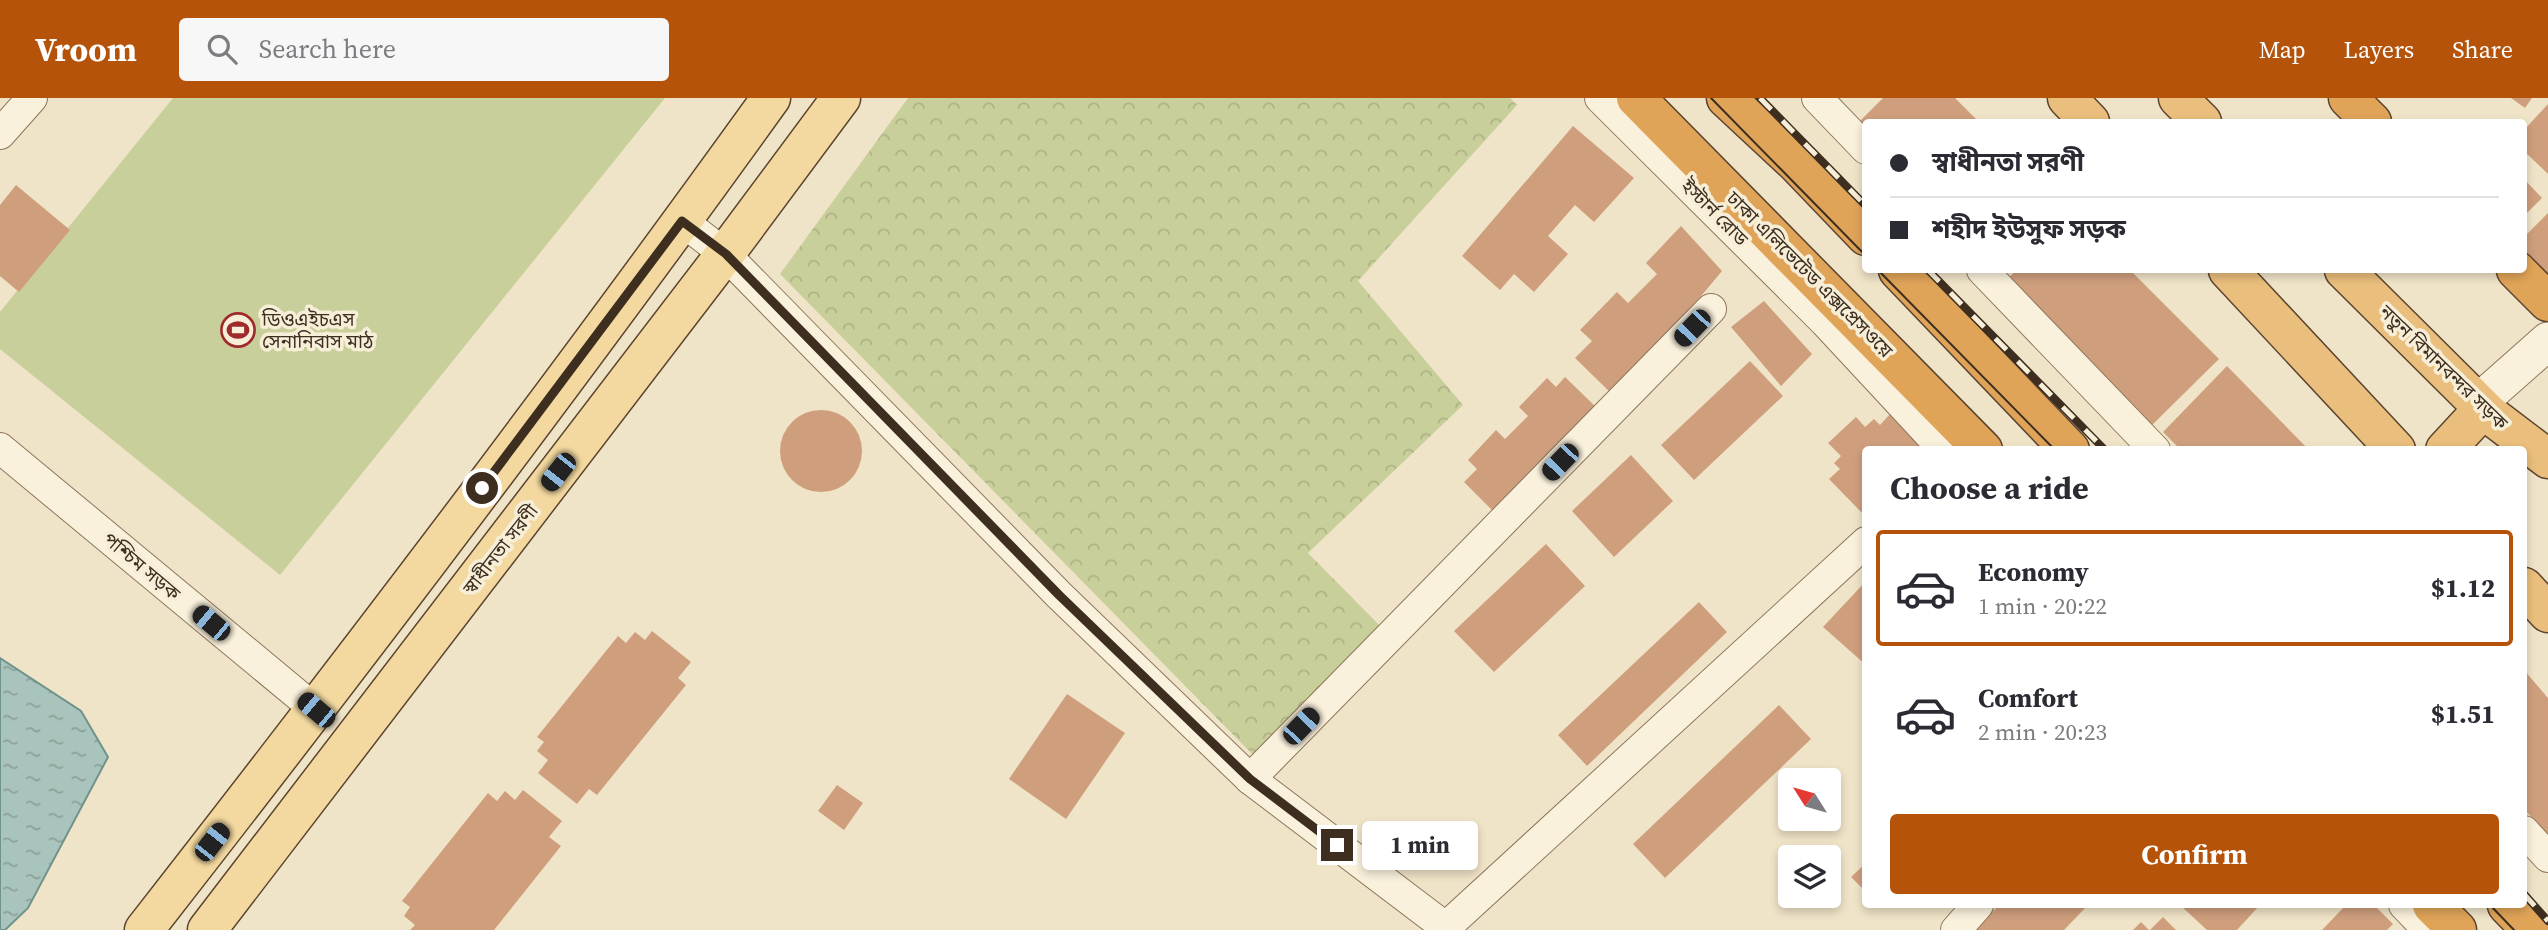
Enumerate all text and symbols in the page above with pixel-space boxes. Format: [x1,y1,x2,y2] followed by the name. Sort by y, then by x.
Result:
[179,18,669,81] search box
[35,27,137,72] text: Vroom
[203,30,241,68] icon: search
[259,31,396,67] text: Search here
[2259,33,2306,66] text: Map
[2344,33,2414,66] text: Layers
[2452,33,2513,66] text: Share
[1932,144,2084,180] text: স্বাধীনতা সরণী
[1675,172,1755,252] street label: ইস্টার্ন রোড
[1720,184,1900,364] street label: ঢাকা এলিভেটেড এক্সপ্রেসওয়ে
[1932,211,2126,247] text: শহীদ ইউসুফ সড়ক
[2373,298,2514,436] street label: নতুন বিমানবন্দর সড়ক
[261,306,374,354] place label: ডিওএইচএস সেনানিবাস মাঠ
[1670,306,1715,350] car
[219,311,257,349] sports icon: ডিওএইচএস সেনানিবাস মাঠ
[1538,440,1583,484] car
[537,449,580,495] car
[1890,466,2089,510] text: Choose a ride
[466,472,498,504] route start
[456,498,544,600] street label: স্বাধীনতা সরণী
[98,526,187,606] street label: পশ্চিম সড়ক
[1978,554,2089,590] text: Economy
[1894,557,1957,620] icon: car
[2431,570,2495,606] text: $1.12
[1978,590,2107,622] text: 1 min · 20:22
[189,601,234,645] car
[1978,680,2078,716] text: Comfort
[1894,683,1957,746] icon: car
[294,688,339,732] car
[2431,696,2495,732] text: $1.51
[1279,704,1324,748] car
[1978,716,2107,748] text: 2 min · 20:23
[1778,768,1841,831] north arrow
[1778,768,1841,908] map controls
[1890,814,2499,894] button: Confirm
[191,819,234,865] car
[1362,820,1477,870] callout: 1 min
[1321,829,1353,861] route end
[1390,829,1450,861] text: 1 min
[1778,845,1841,908] button: layers

